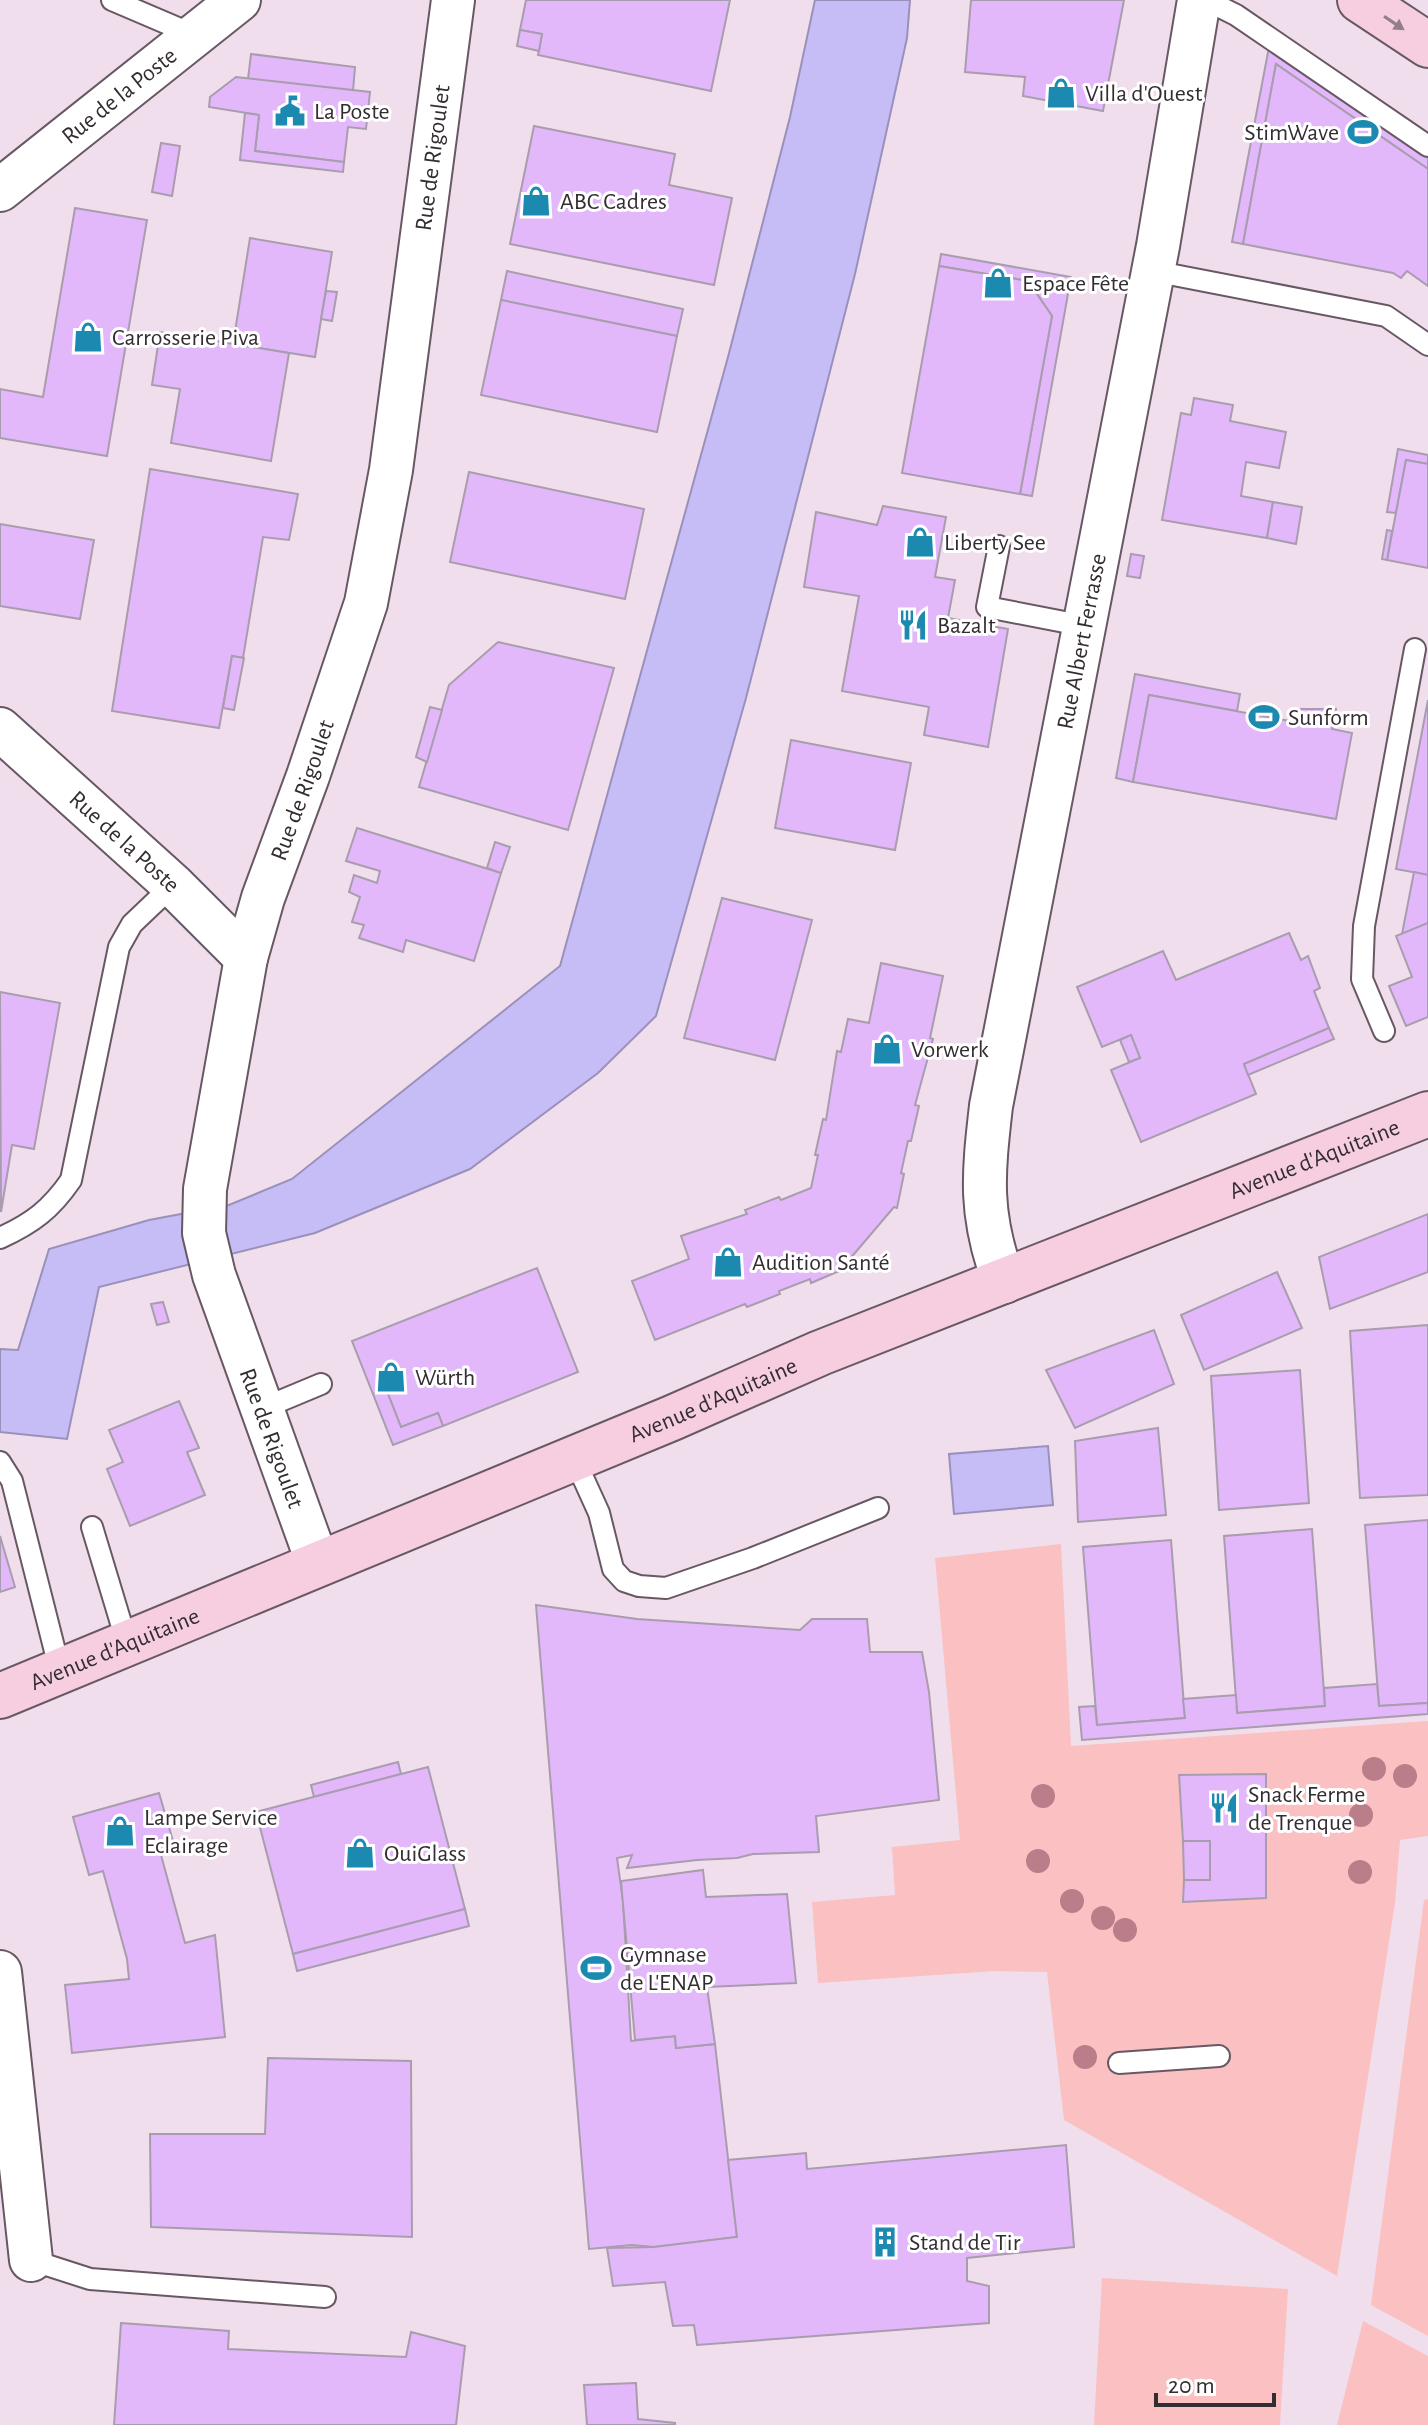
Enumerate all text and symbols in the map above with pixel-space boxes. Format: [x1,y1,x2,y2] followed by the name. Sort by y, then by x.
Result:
[1383,15,1405,30] one-way arrow
[58,43,182,149] street label: Rue de la Poste
[1044,76,1078,110] shop icon: Villa d'Ouest
[1085,82,1203,106] place label: Villa d'Ouest
[412,83,455,232] street label: Rue de Rigoulet
[273,94,307,128] public building icon: La Poste
[314,100,390,124] place label: La Poste
[1346,115,1380,149] sports icon: StimWave
[1244,121,1339,145] place label: StimWave
[519,184,553,218] shop icon: ABC Cadres
[560,190,667,214] place label: ABC Cadres
[981,266,1015,300] shop icon: Espace Fête
[1022,272,1129,296] place label: Espace Fête
[71,320,105,354] shop icon: Carrosserie Piva
[112,326,259,350] place label: Carrosserie Piva
[903,525,937,559] shop icon: Liberty See
[944,531,1046,555] place label: Liberty See
[1053,552,1111,731] street label: Rue Albert Ferrasse
[896,608,930,642] restaurant icon: Bazalt
[937,614,996,638] place label: Bazalt
[1247,700,1281,734] sports icon: Sunform
[1288,706,1369,730] place label: Sunform
[267,717,339,864] street label: Rue de Rigoulet
[64,787,184,898] street label: Rue de la Poste
[870,1032,904,1066] shop icon: Vorwerk
[911,1038,989,1062] place label: Vorwerk
[1226,1115,1403,1204] street label: Avenue d'Aquitaine
[711,1245,745,1279] shop icon: Audition Santé
[752,1251,890,1275] place label: Audition Santé
[626,1354,801,1447] street label: Avenue d'Aquitaine
[374,1360,408,1394] shop icon: Würth
[235,1365,308,1512] street label: Rue de Rigoulet
[415,1366,475,1390] place label: Würth
[27,1604,203,1695] street label: Avenue d'Aquitaine
[1248,1783,1365,1835] place label: Snack Ferme de Trenque
[1207,1791,1241,1825] restaurant icon: Snack Ferme de Trenque
[144,1806,278,1858] place label: Lampe Service Eclairage
[103,1814,137,1848] shop icon: Lampe Service Eclairage
[343,1836,377,1870] shop icon: OuiGlass
[384,1842,466,1866] place label: OuiGlass
[620,1943,713,1995] place label: Gymnase de L'ENAP
[579,1951,613,1985] sports icon: Gymnase de L'ENAP
[868,2225,902,2259] building icon: Stand de Tir
[909,2231,1021,2255] place label: Stand de Tir
[1156,2357,1274,2407] scale bar
[1168,2374,1215,2398] text: 20 m

